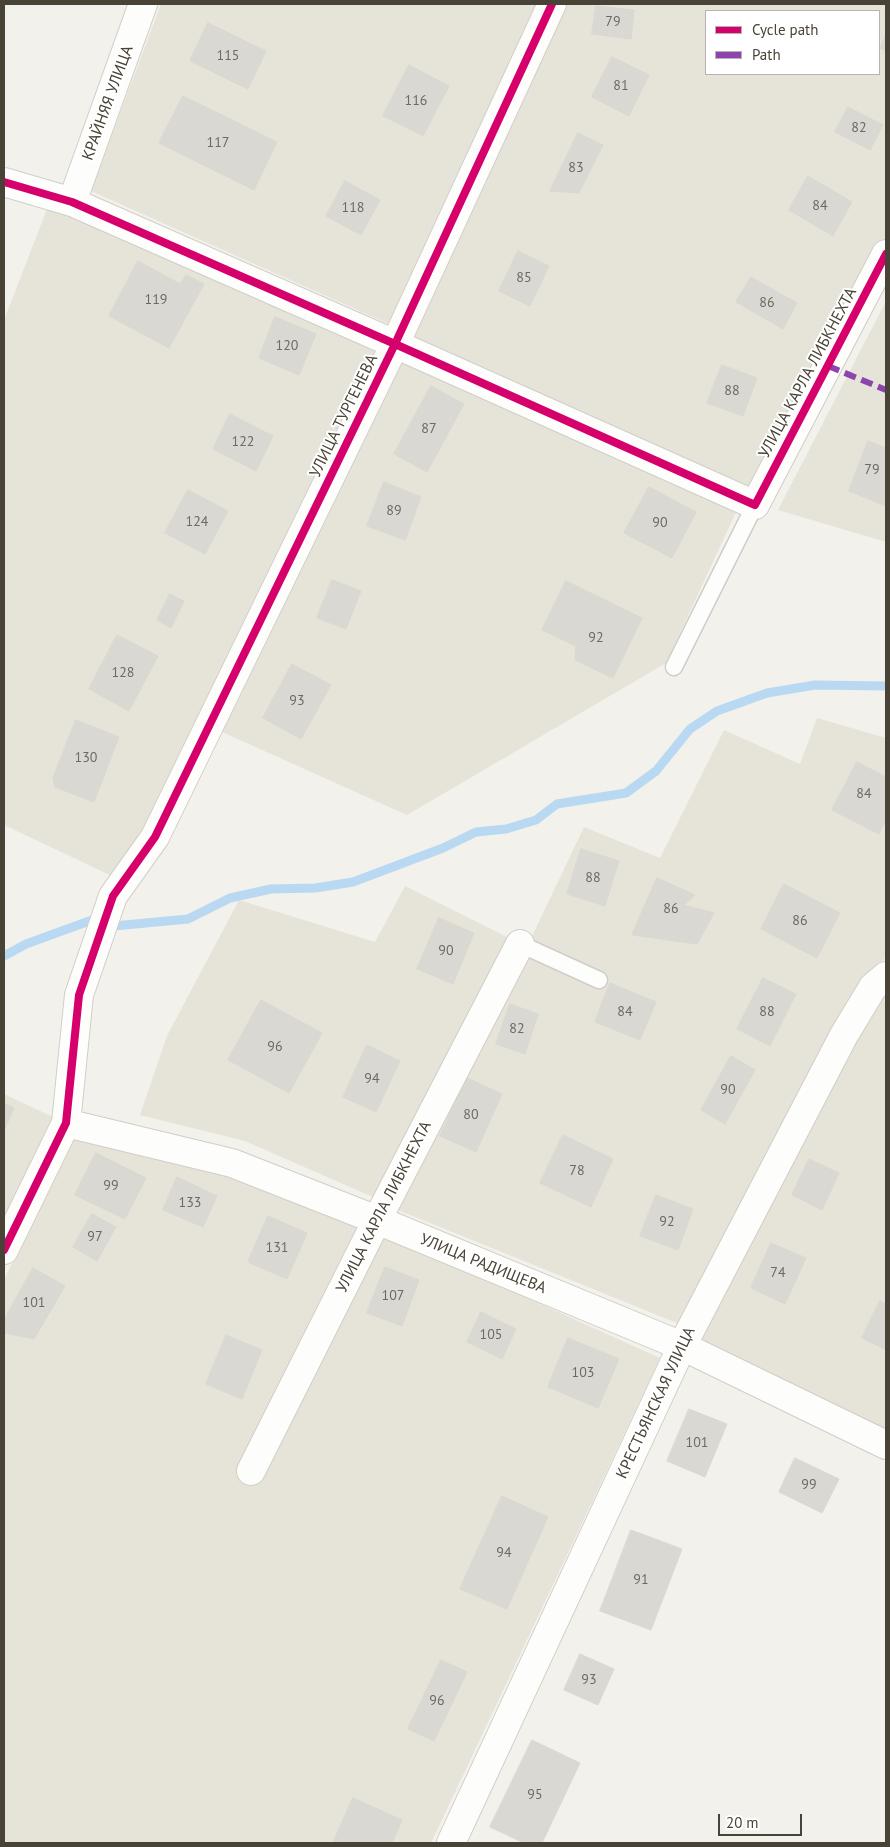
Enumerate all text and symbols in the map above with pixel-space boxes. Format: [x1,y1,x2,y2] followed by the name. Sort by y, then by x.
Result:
[705,10,880,75] legend
[605,14,621,30] house number: 79
[752,20,818,39] text: Cycle path
[78,43,138,163] street label: КРАЙНЯЯ УЛИЦА
[752,45,781,64] text: Path
[217,48,239,64] house number: 115
[613,78,629,94] house number: 81
[405,93,427,109] house number: 116
[851,120,867,136] house number: 82
[207,135,229,151] house number: 117
[568,160,584,176] house number: 83
[812,198,828,214] house number: 84
[342,200,364,216] house number: 118
[516,270,532,286] house number: 85
[755,285,861,461] street label: УЛИЦА КАРЛА ЛИБКНЕХТА
[145,292,167,308] house number: 119
[759,295,775,311] house number: 86
[276,338,298,354] house number: 120
[306,351,382,481] street label: УЛИЦА ТУРГЕНЕВА
[724,383,740,399] house number: 88
[421,421,437,437] house number: 87
[232,434,254,450] house number: 122
[864,462,880,478] house number: 79
[386,503,402,519] house number: 89
[186,514,208,530] house number: 124
[652,515,668,531] house number: 90
[588,630,604,646] house number: 92
[112,665,134,681] house number: 128
[289,693,305,709] house number: 93
[75,750,97,766] house number: 130
[856,786,872,802] house number: 84
[585,870,601,886] house number: 88
[663,901,679,917] house number: 86
[792,913,808,929] house number: 86
[438,943,454,959] house number: 90
[617,1004,633,1020] house number: 84
[759,1004,775,1020] house number: 88
[509,1021,525,1037] house number: 82
[267,1039,283,1055] house number: 96
[364,1071,380,1087] house number: 94
[720,1082,736,1098] house number: 90
[463,1107,479,1123] house number: 80
[332,1118,436,1296] street label: УЛИЦА КАРЛА ЛИБКНЕХТА
[569,1163,585,1179] house number: 78
[103,1178,119,1194] house number: 99
[179,1195,201,1211] house number: 133
[659,1214,675,1230] house number: 92
[87,1229,103,1245] house number: 97
[417,1230,549,1298] street label: УЛИЦА РАДИЩЕВА
[266,1240,288,1256] house number: 131
[770,1265,786,1281] house number: 74
[382,1288,404,1304] house number: 107
[23,1295,45,1311] house number: 101
[612,1324,700,1482] street label: КРЕСТЬЯНСКАЯ УЛИЦА
[480,1327,502,1343] house number: 105
[572,1365,594,1381] house number: 103
[686,1435,708,1451] house number: 101
[801,1477,817,1493] house number: 99
[496,1545,512,1561] house number: 94
[633,1572,649,1588] house number: 91
[581,1672,597,1688] house number: 93
[429,1693,445,1709] house number: 96
[527,1787,543,1803] house number: 95
[720,1804,804,1836] scale bar
[726,1813,759,1832] text: 20 m

